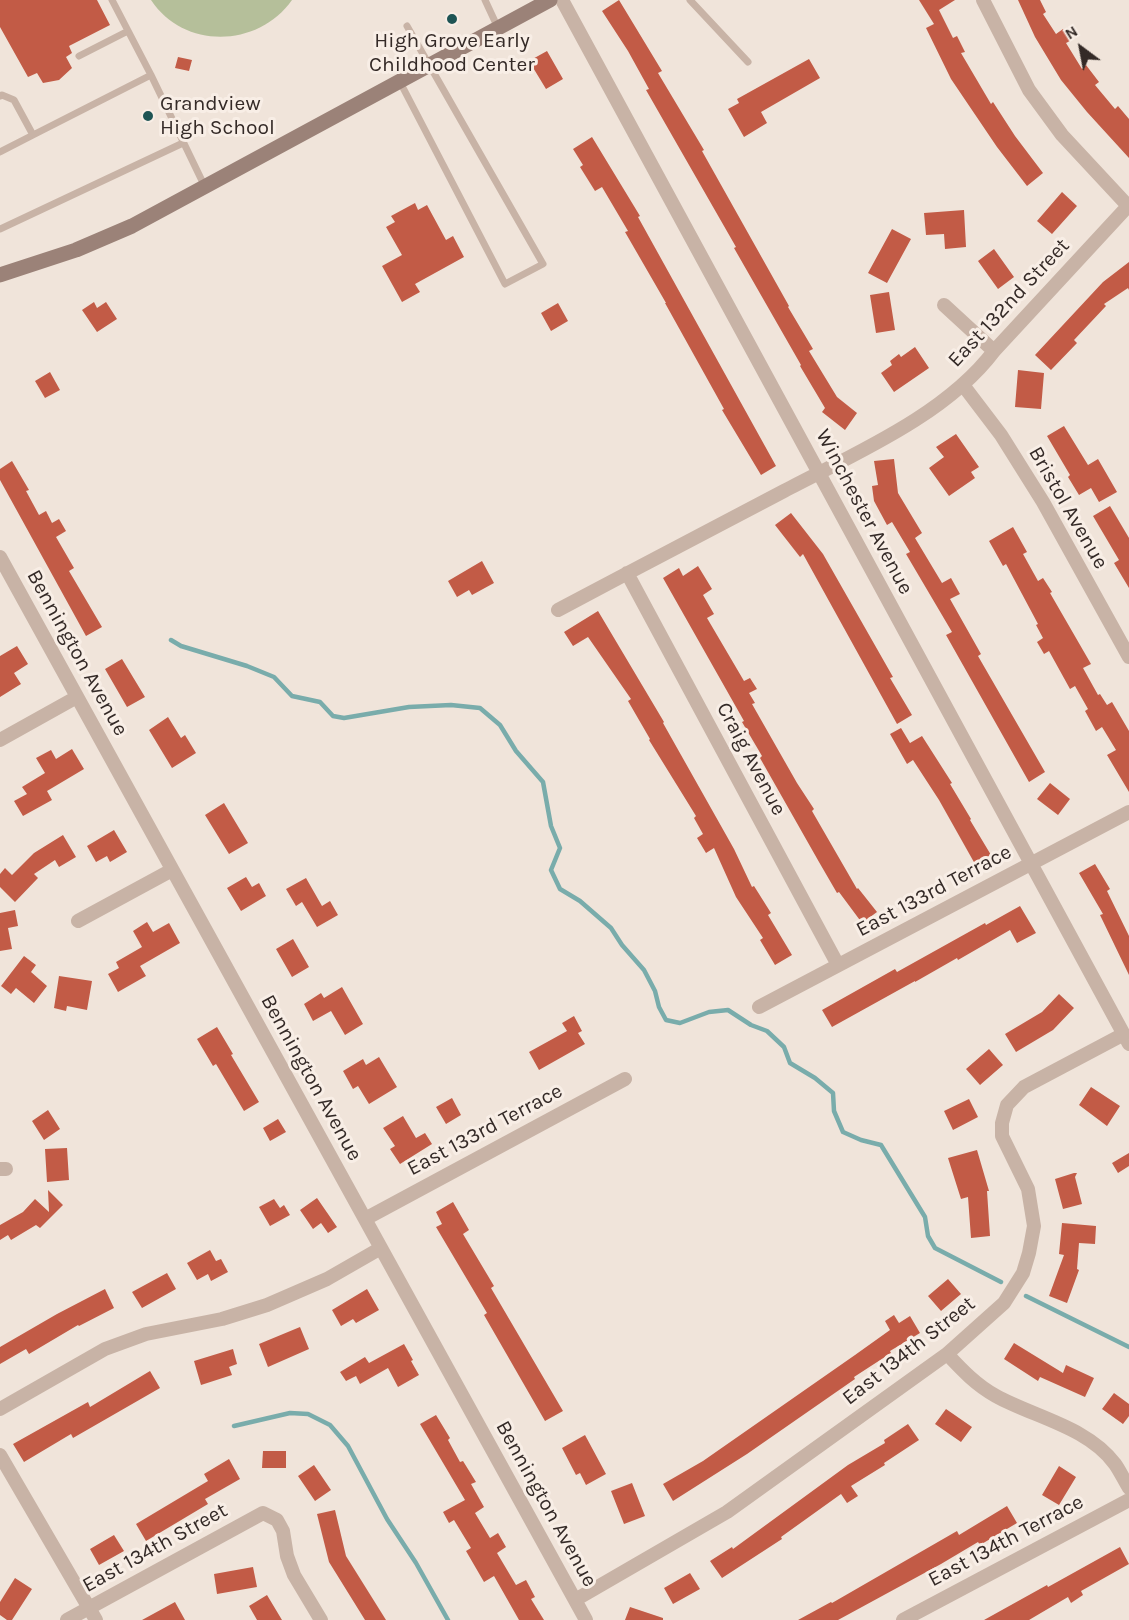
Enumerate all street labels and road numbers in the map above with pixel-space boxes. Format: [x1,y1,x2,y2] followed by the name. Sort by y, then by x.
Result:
[943,234,1075,372] street label: East 132nd Street
[810,425,918,599] street label: Winchester Avenue
[1023,442,1113,574] street label: Bristol Avenue
[21,566,133,740] street label: Bennington Avenue
[711,698,791,820] street label: Craig Avenue
[852,839,1016,943] street label: East 133rd Terrace
[255,991,367,1165] street label: Bennington Avenue
[403,1078,567,1182] street label: East 133rd Terrace
[838,1291,980,1411] street label: East 134th Street
[490,1417,602,1591] street label: Bennington Avenue
[924,1490,1088,1592] street label: East 134th Terrace
[78,1498,232,1598] street label: East 134th Street

